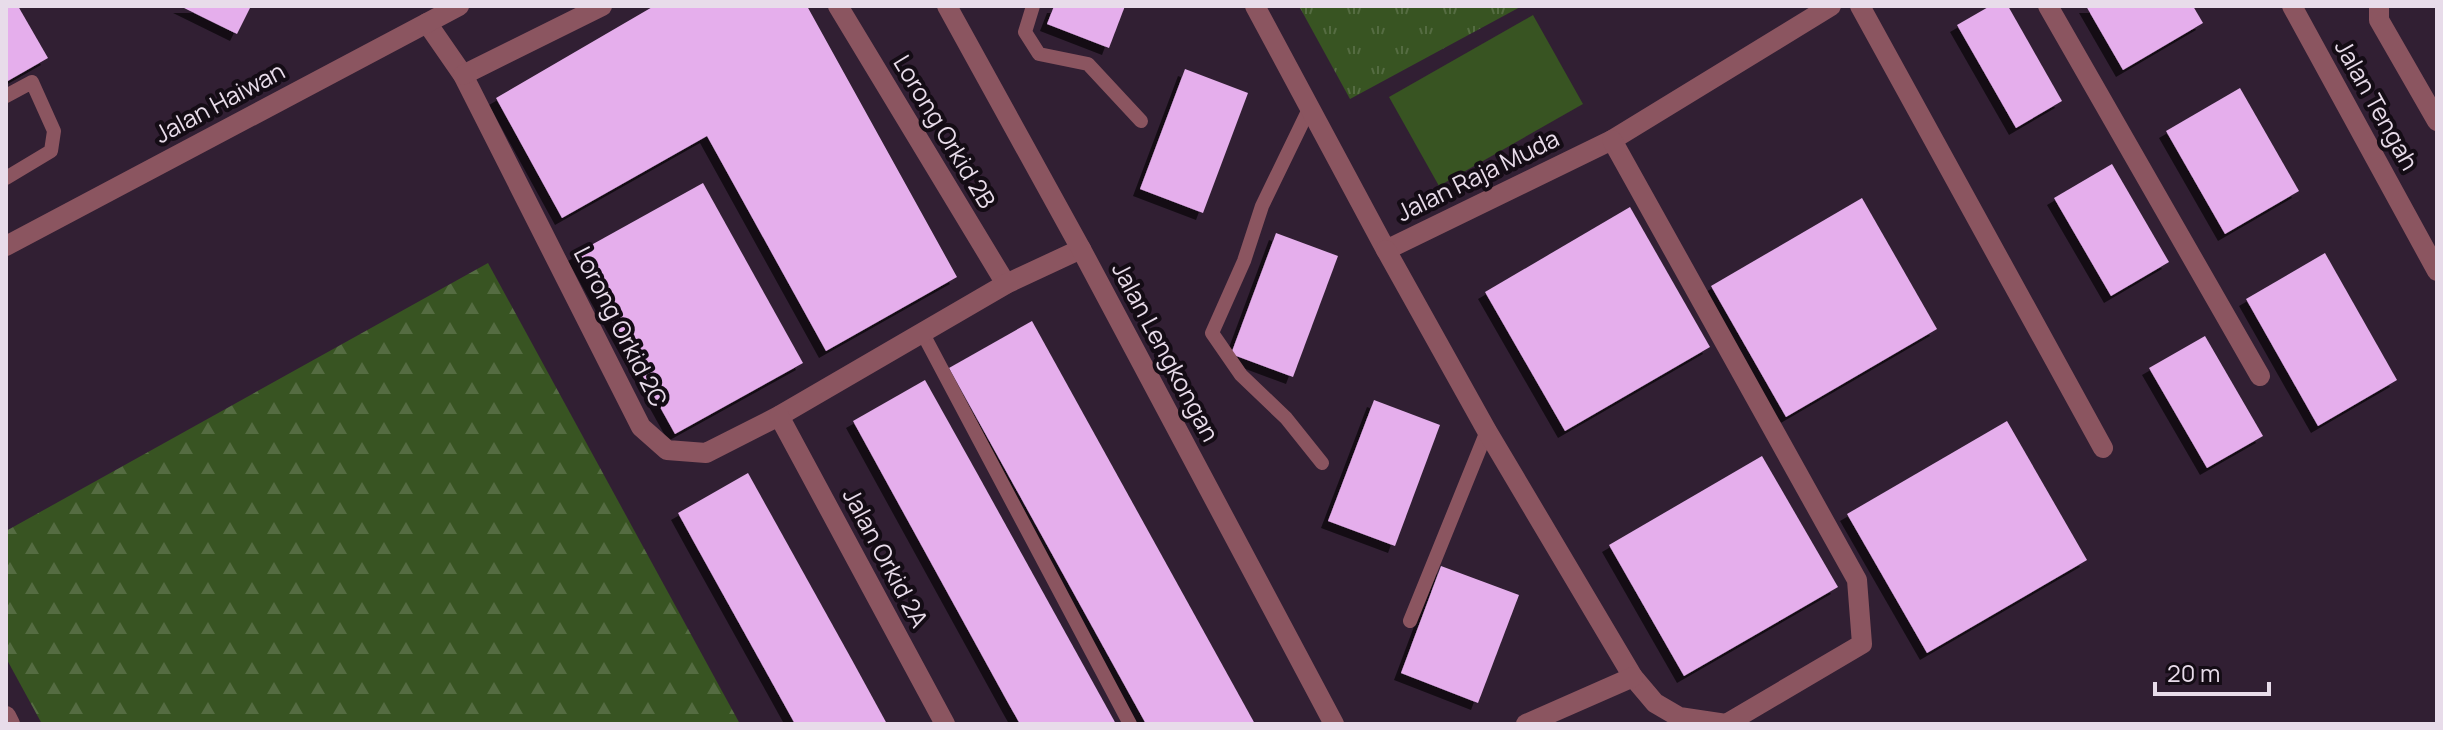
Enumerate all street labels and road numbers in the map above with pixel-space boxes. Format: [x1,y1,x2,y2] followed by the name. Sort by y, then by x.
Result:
[2328,33,2427,175] street label: Jalan Tengah
[887,48,1004,214] street label: Lorong Orkid 2B
[148,54,290,150] street label: Jalan Haiwan
[1391,121,1564,228] street label: Jalan Raja Muda
[567,241,676,412] street label: Lorong Orkid 2C
[1105,256,1228,447] street label: Jalan Lengkongan
[836,482,937,633] street label: Jalan Orkid 2A

